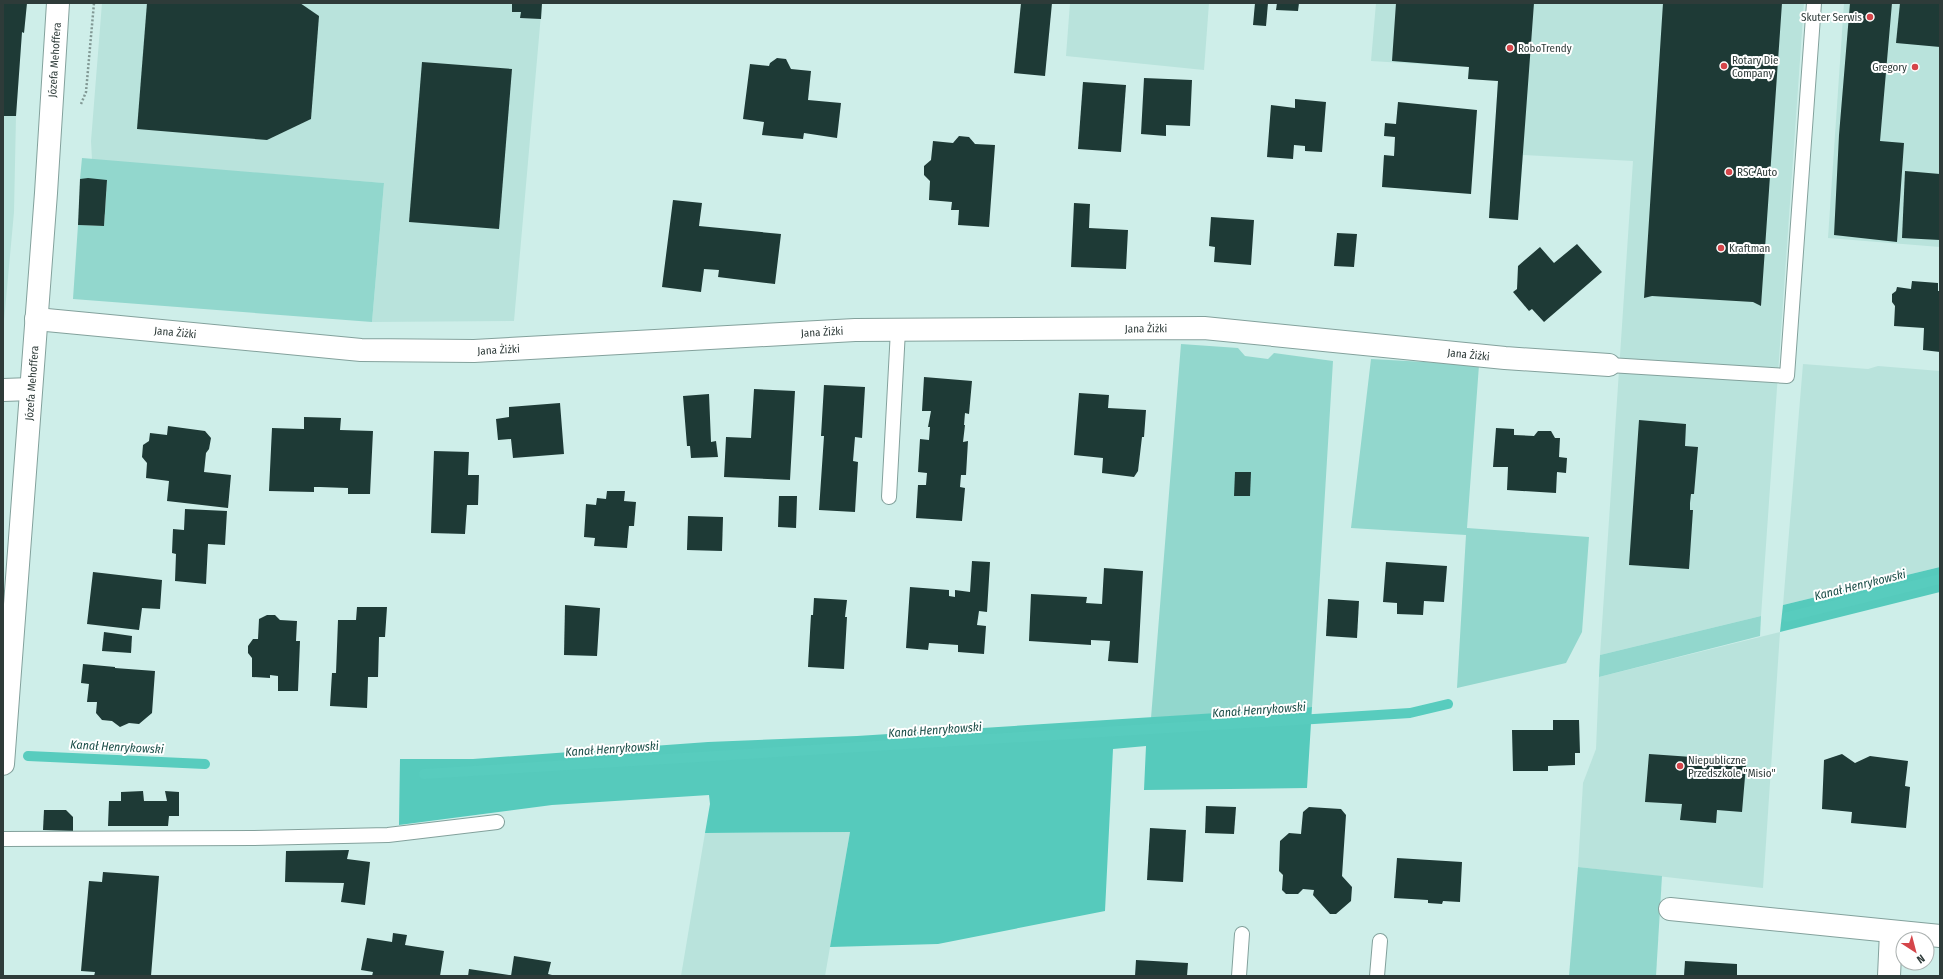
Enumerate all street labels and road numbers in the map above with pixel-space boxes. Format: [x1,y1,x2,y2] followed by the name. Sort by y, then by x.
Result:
[46,22,63,98] street label: Józefa Mehoffera
[1125,321,1167,335] street label: Jana Żiżki
[154,324,197,341] street label: Jana Żiżki
[800,324,844,339] street label: Jana Żiżki
[477,342,520,357] street label: Jana Żiżki
[22,345,41,421] street label: Józefa Mehoffera
[1447,346,1491,363] street label: Jana Żiżki

